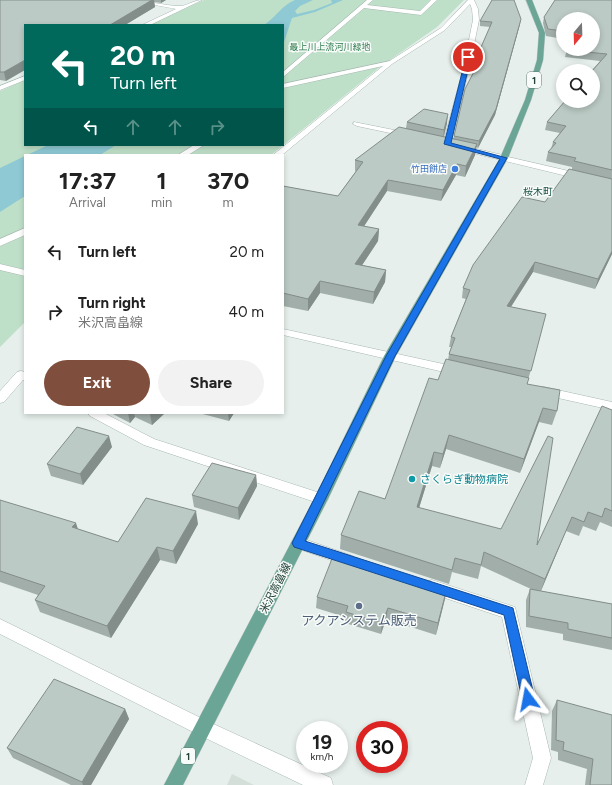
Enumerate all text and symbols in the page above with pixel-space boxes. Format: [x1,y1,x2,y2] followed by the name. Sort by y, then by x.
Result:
[556,12,600,56] north arrow
[556,12,600,108] map controls
[110,38,175,72] text: 20 m
[44,40,96,92] icon: left
[451,40,485,74] pin
[289,41,371,52] park label: 最上川上流河川緑地
[457,46,479,68] icon: arrive
[556,64,600,108] button: search
[110,72,177,94] text: Turn left
[527,72,541,88] road number: 1
[80,116,102,138] icon: left
[122,116,144,138] icon: ahead
[164,116,186,138] icon: ahead
[206,116,228,138] icon: right
[411,163,447,174] place label: 竹田餅店
[450,164,460,174] marker: 竹田餅店
[59,166,116,195] text: 17:37
[156,166,167,195] text: 1
[207,166,249,195] text: 370
[523,185,553,198] district label: 桜木町
[69,195,106,210] text: Arrival
[151,195,172,210] text: min
[223,195,234,210] text: m
[44,241,66,263] icon: left
[78,243,136,261] text: Turn left
[230,243,264,261] text: 20 m
[78,294,146,312] text: Turn right
[44,301,66,323] icon: right
[229,303,264,321] text: 40 m
[78,315,143,330] text: 米沢高畠線
[44,360,150,406] button: Exit
[158,360,264,406] button: Share
[420,473,508,486] place label: さくらぎ動物病院
[407,474,417,484] marker: さくらぎ動物病院
[257,561,294,616] street label: 米沢高畠線
[354,601,364,611] marker: アクアシステム販売
[301,613,417,628] place label: アクアシステム販売
[507,678,549,720] position arrow
[356,721,408,773] speed limit sign: 30
[312,730,332,754] text: 19
[181,748,195,764] road number: 1
[311,750,333,763] text: km/h

